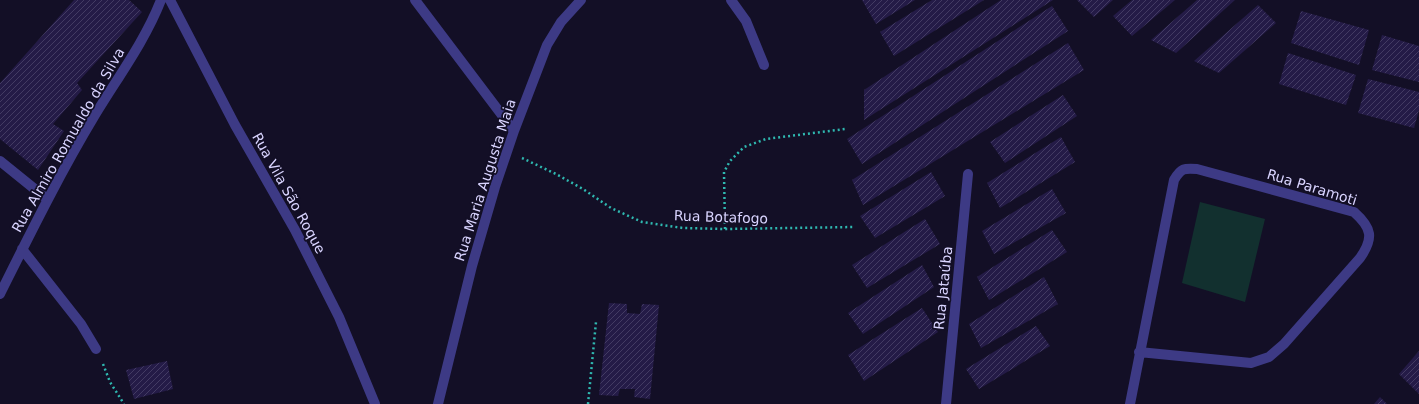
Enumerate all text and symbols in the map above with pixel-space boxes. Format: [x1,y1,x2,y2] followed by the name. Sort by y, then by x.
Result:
[8,45,128,235] street label: Rua Almiro Romualdo da Silva
[451,97,519,263] street label: Rua Maria Augusta Maia
[249,130,329,256] street label: Rua Vila São Roque
[1265,166,1359,208] street label: Rua Paramoti
[674,207,768,227] street label: Rua Botafogo
[931,245,955,331] street label: Rua Jataúba

